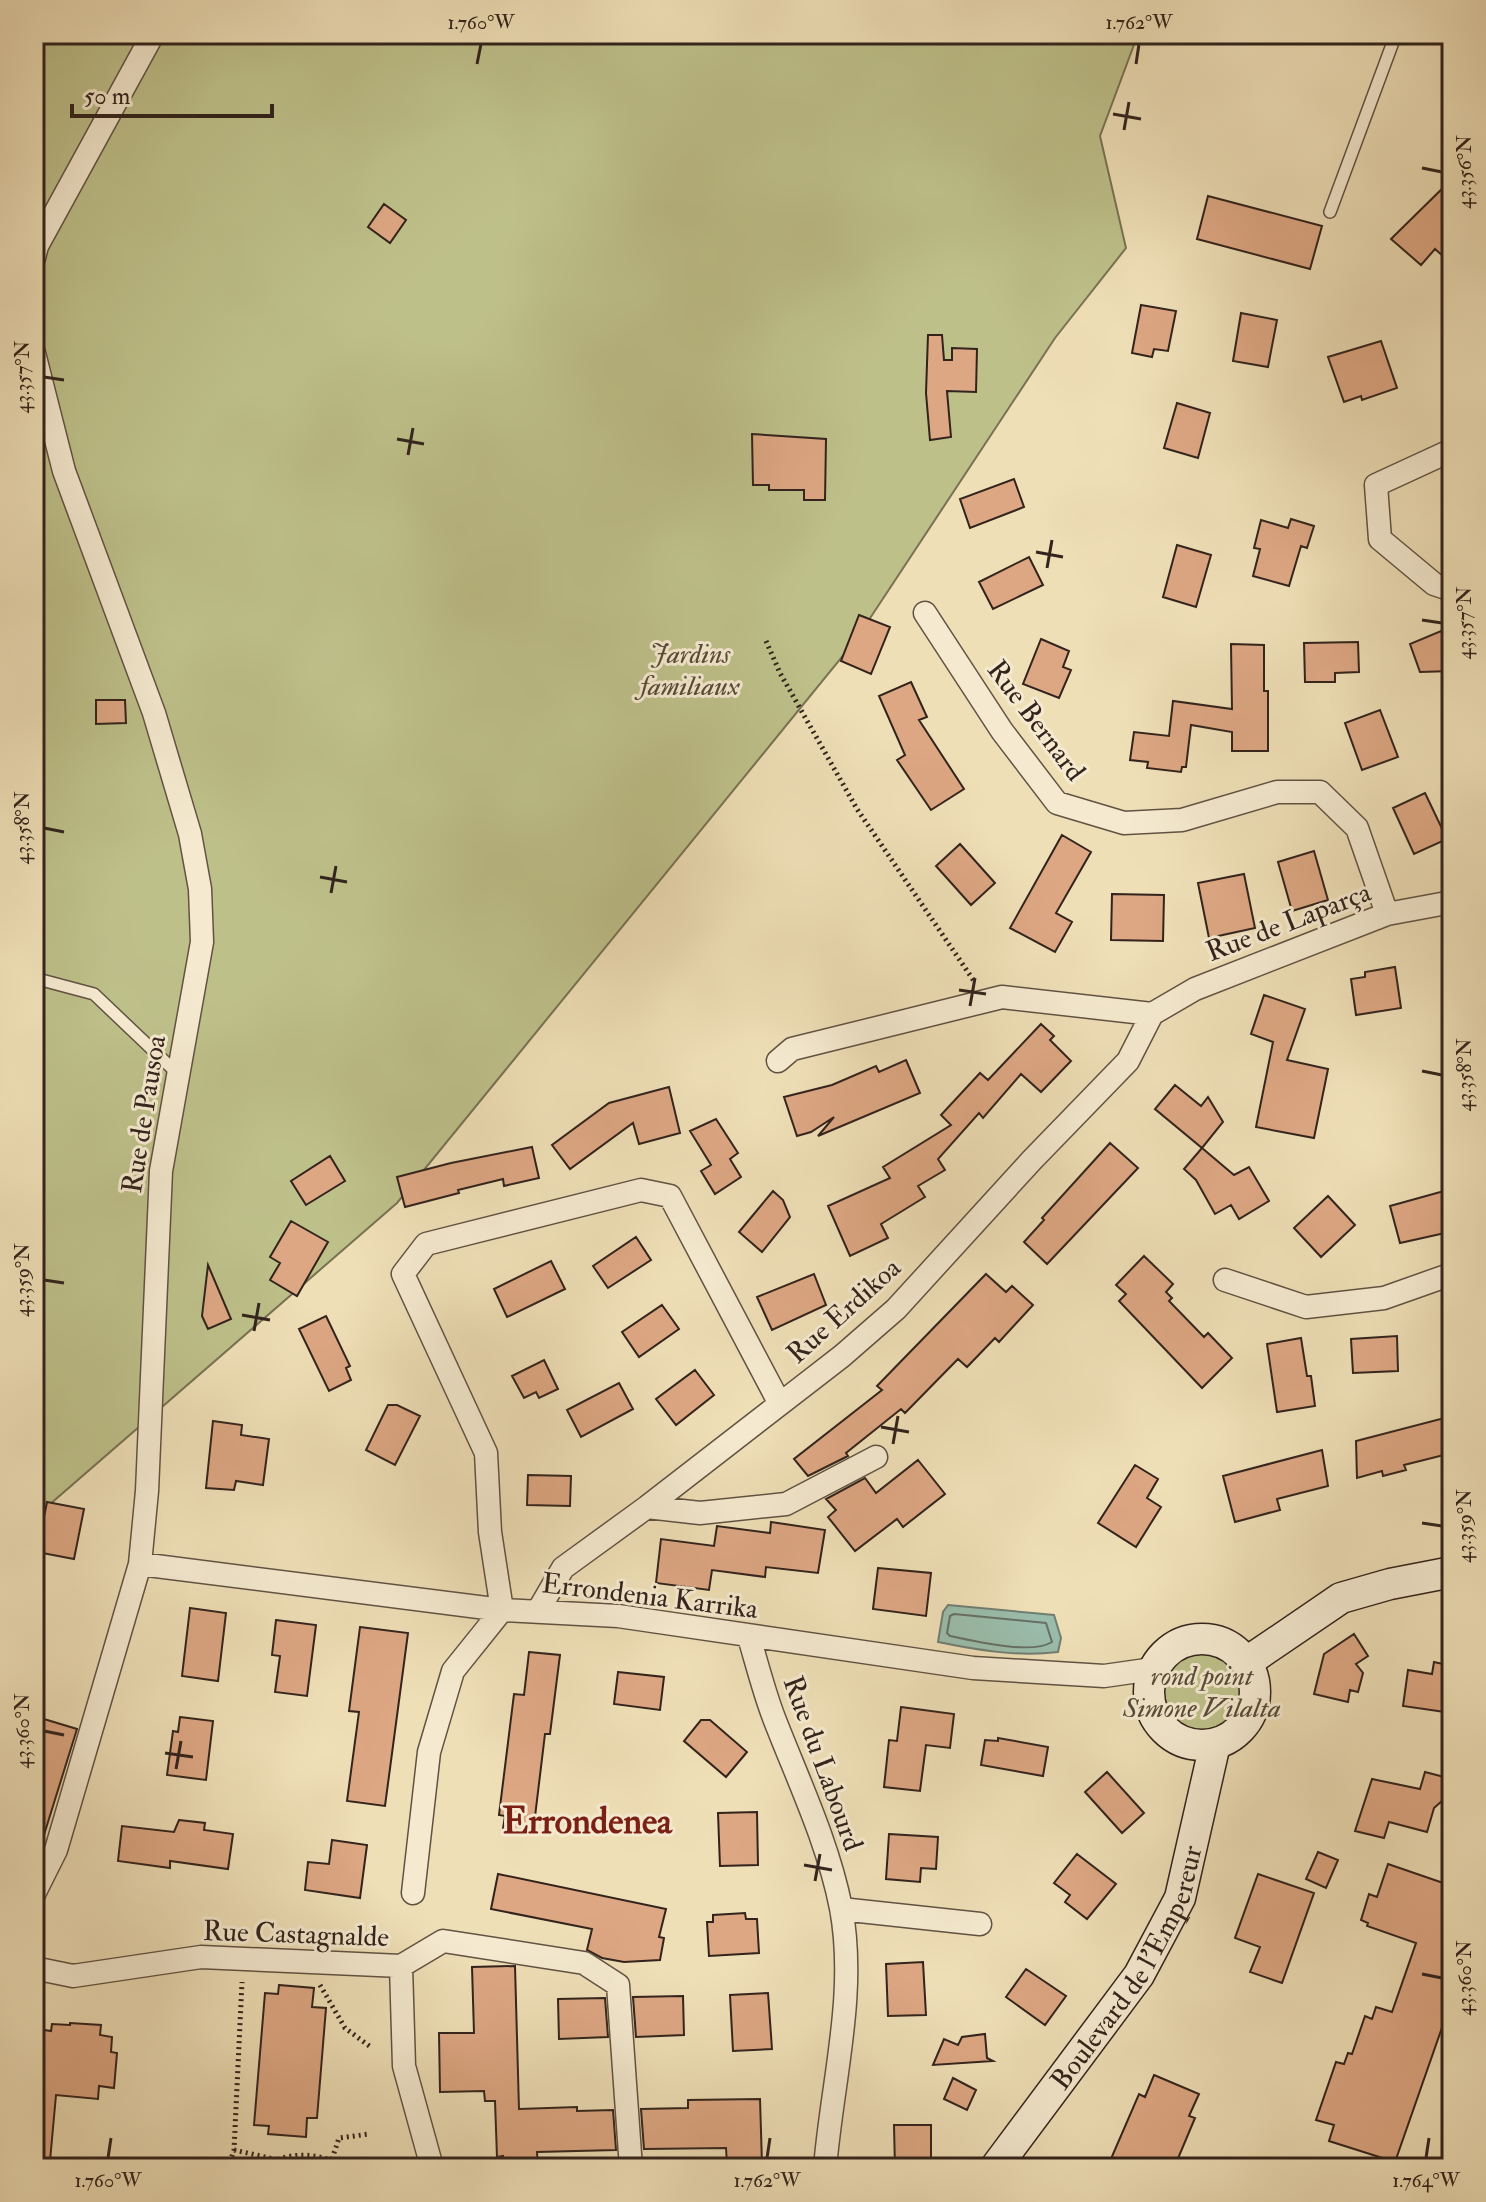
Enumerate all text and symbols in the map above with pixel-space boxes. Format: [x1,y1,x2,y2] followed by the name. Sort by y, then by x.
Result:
[447,10,515,35] text: 1.760°W
[1105,10,1173,35] text: 1.762°W
[72,68,272,118] scale bar
[84,81,131,112] text: 50 m
[1452,135,1477,209] text: 43.356°N
[10,340,35,413] text: 43.357°N
[1452,586,1477,659] text: 43.357°N
[634,637,740,704] park label: Jardins familiaux
[979,654,1093,788] street label: Rue Bernard
[10,791,35,865] text: 43.358°N
[1201,875,1376,970] street label: Rue de Laparça
[115,1032,174,1196] street label: Rue de Pausoa
[1452,1038,1477,1112] text: 43.358°N
[10,1243,35,1317] text: 43.359°N
[780,1250,909,1371] street label: Rue Erdikoa
[1452,1489,1477,1563] text: 43.359°N
[540,1566,760,1627] street label: Errondenia Karrika
[1122,1659,1281,1726] park label: rond point Simone Vilalta
[775,1671,871,1856] street label: Rue du Labourd
[10,1693,35,1769] text: 43.360°N
[502,1799,673,1844] district label: Errondenea
[1044,1842,1210,2097] street label: Boulevard de l'Empereur
[202,1914,390,1955] street label: Rue Castagnalde
[1452,1940,1477,2016] text: 43.360°N
[74,2168,142,2193] text: 1.760°W
[733,2168,801,2193] text: 1.762°W
[1392,2168,1460,2193] text: 1.764°W

